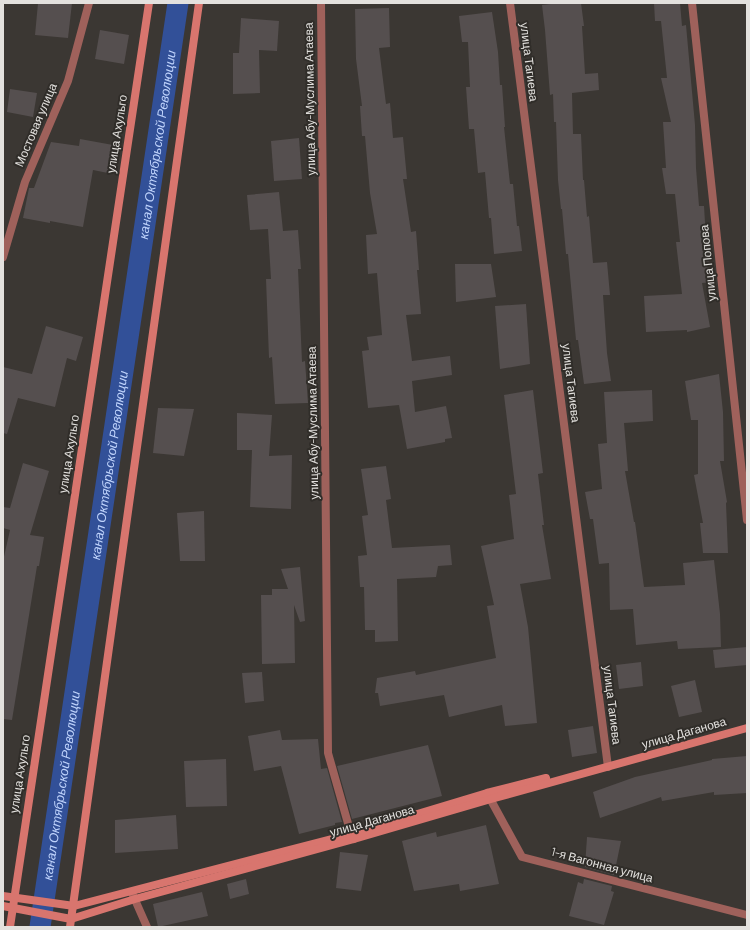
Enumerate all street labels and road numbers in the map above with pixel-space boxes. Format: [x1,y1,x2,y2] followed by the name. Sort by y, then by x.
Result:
[301,22,318,176] street label: улица Абу-Муслима Атаева
[517,22,542,103] street label: улица Тагиева
[11,80,60,169] street label: Мостовая улица
[103,93,130,174] street label: улица Ахульго
[696,224,719,302] street label: улица Попова
[559,343,584,424] street label: улица Тагиева
[304,346,321,500] street label: улица Абу-Муслима Атаева
[55,413,82,494] street label: улица Ахульго
[600,665,625,746] street label: улица Тагиева
[640,713,728,752] street label: улица Даганова
[6,733,33,814] street label: улица Ахульго
[328,801,416,840] street label: улица Даганова
[549,844,655,885] street label: 1-я Вагонная улица

